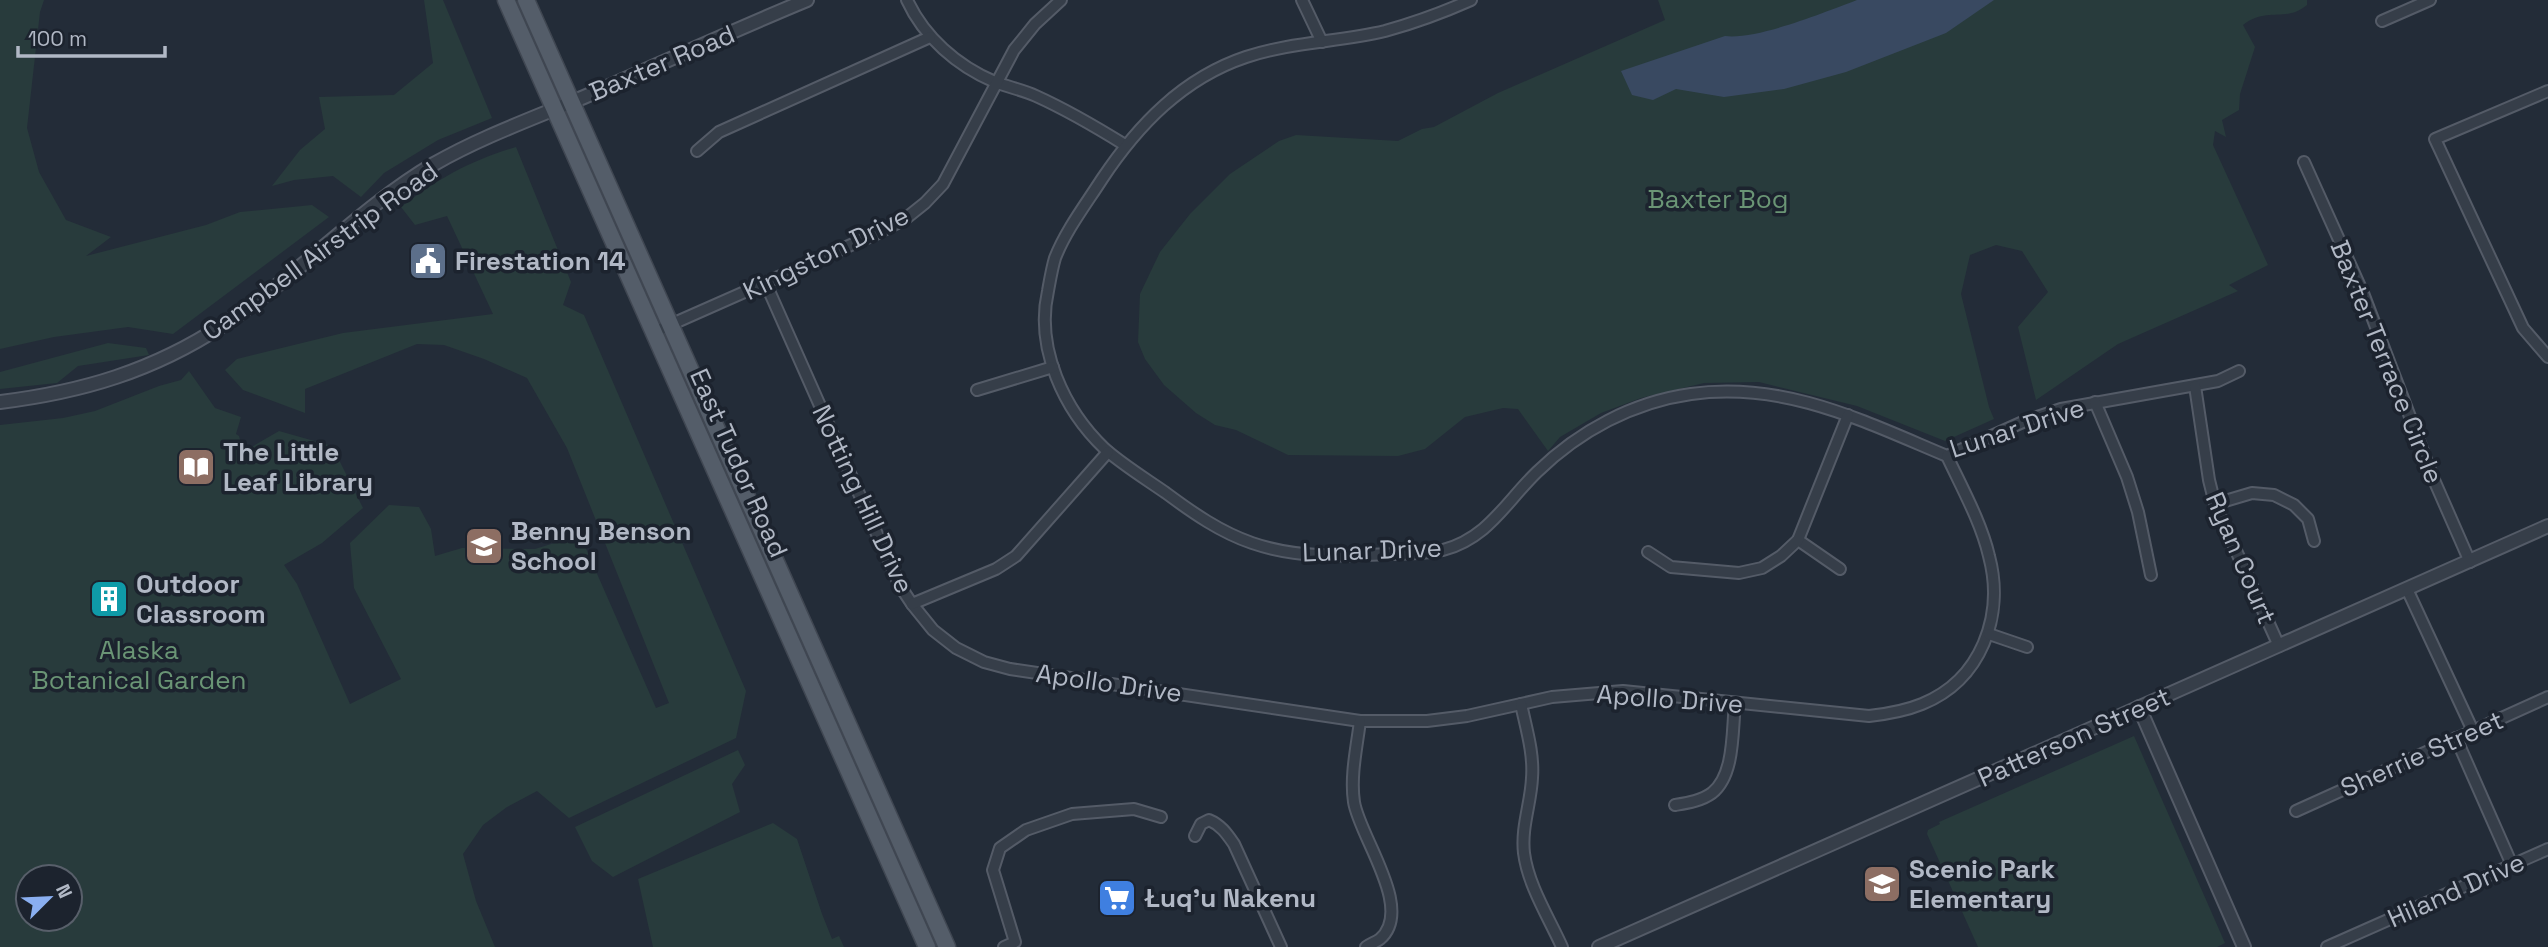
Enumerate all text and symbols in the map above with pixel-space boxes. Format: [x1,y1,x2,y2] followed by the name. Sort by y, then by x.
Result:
[18,14,164,58] scale bar
[584,17,740,109] street label: Baxter Road
[28,25,87,52] text: 100 m
[196,154,444,348] street label: Campbell Airstrip Road
[1648,182,1788,216] park label: Baxter Bog
[737,198,915,308] street label: Kingston Drive
[2323,235,2451,489] street label: Baxter Terrace Circle
[407,240,449,282] public building icon: Firestation 14
[455,244,626,278] place label: Firestation 14
[682,363,796,563] street label: East Tudor Road
[1945,390,2089,466] street label: Lunar Drive
[804,399,922,599] street label: Notting Hill Drive
[223,435,373,499] place label: The Little Leaf Library
[175,446,217,488] library icon: The Little Leaf Library
[2198,487,2284,629] street label: Ryan Court
[511,514,692,578] place label: Benny Benson School
[463,525,505,567] school or university icon: Benny Benson School
[1302,531,1442,569] street label: Lunar Drive
[136,567,266,631] place label: Outdoor Classroom
[88,578,130,620] building icon: Outdoor Classroom
[32,633,246,697] park label: Alaska Botanical Garden
[1034,656,1184,710] street label: Apollo Drive
[1596,677,1744,721] street label: Apollo Drive
[1972,679,2176,795] street label: Patterson Street
[2335,703,2509,805] street label: Sherrie Street
[2382,845,2530,935] street label: Hiland Drive
[1909,852,2056,916] place label: Scenic Park Elementary
[14,863,84,933] north arrow
[1861,863,1903,905] school or university icon: Scenic Park Elementary
[1096,877,1138,919] supermarket icon: Łuq’u Nakenu
[50,880,78,902] text: N
[1144,881,1316,915] place label: Łuq’u Nakenu

